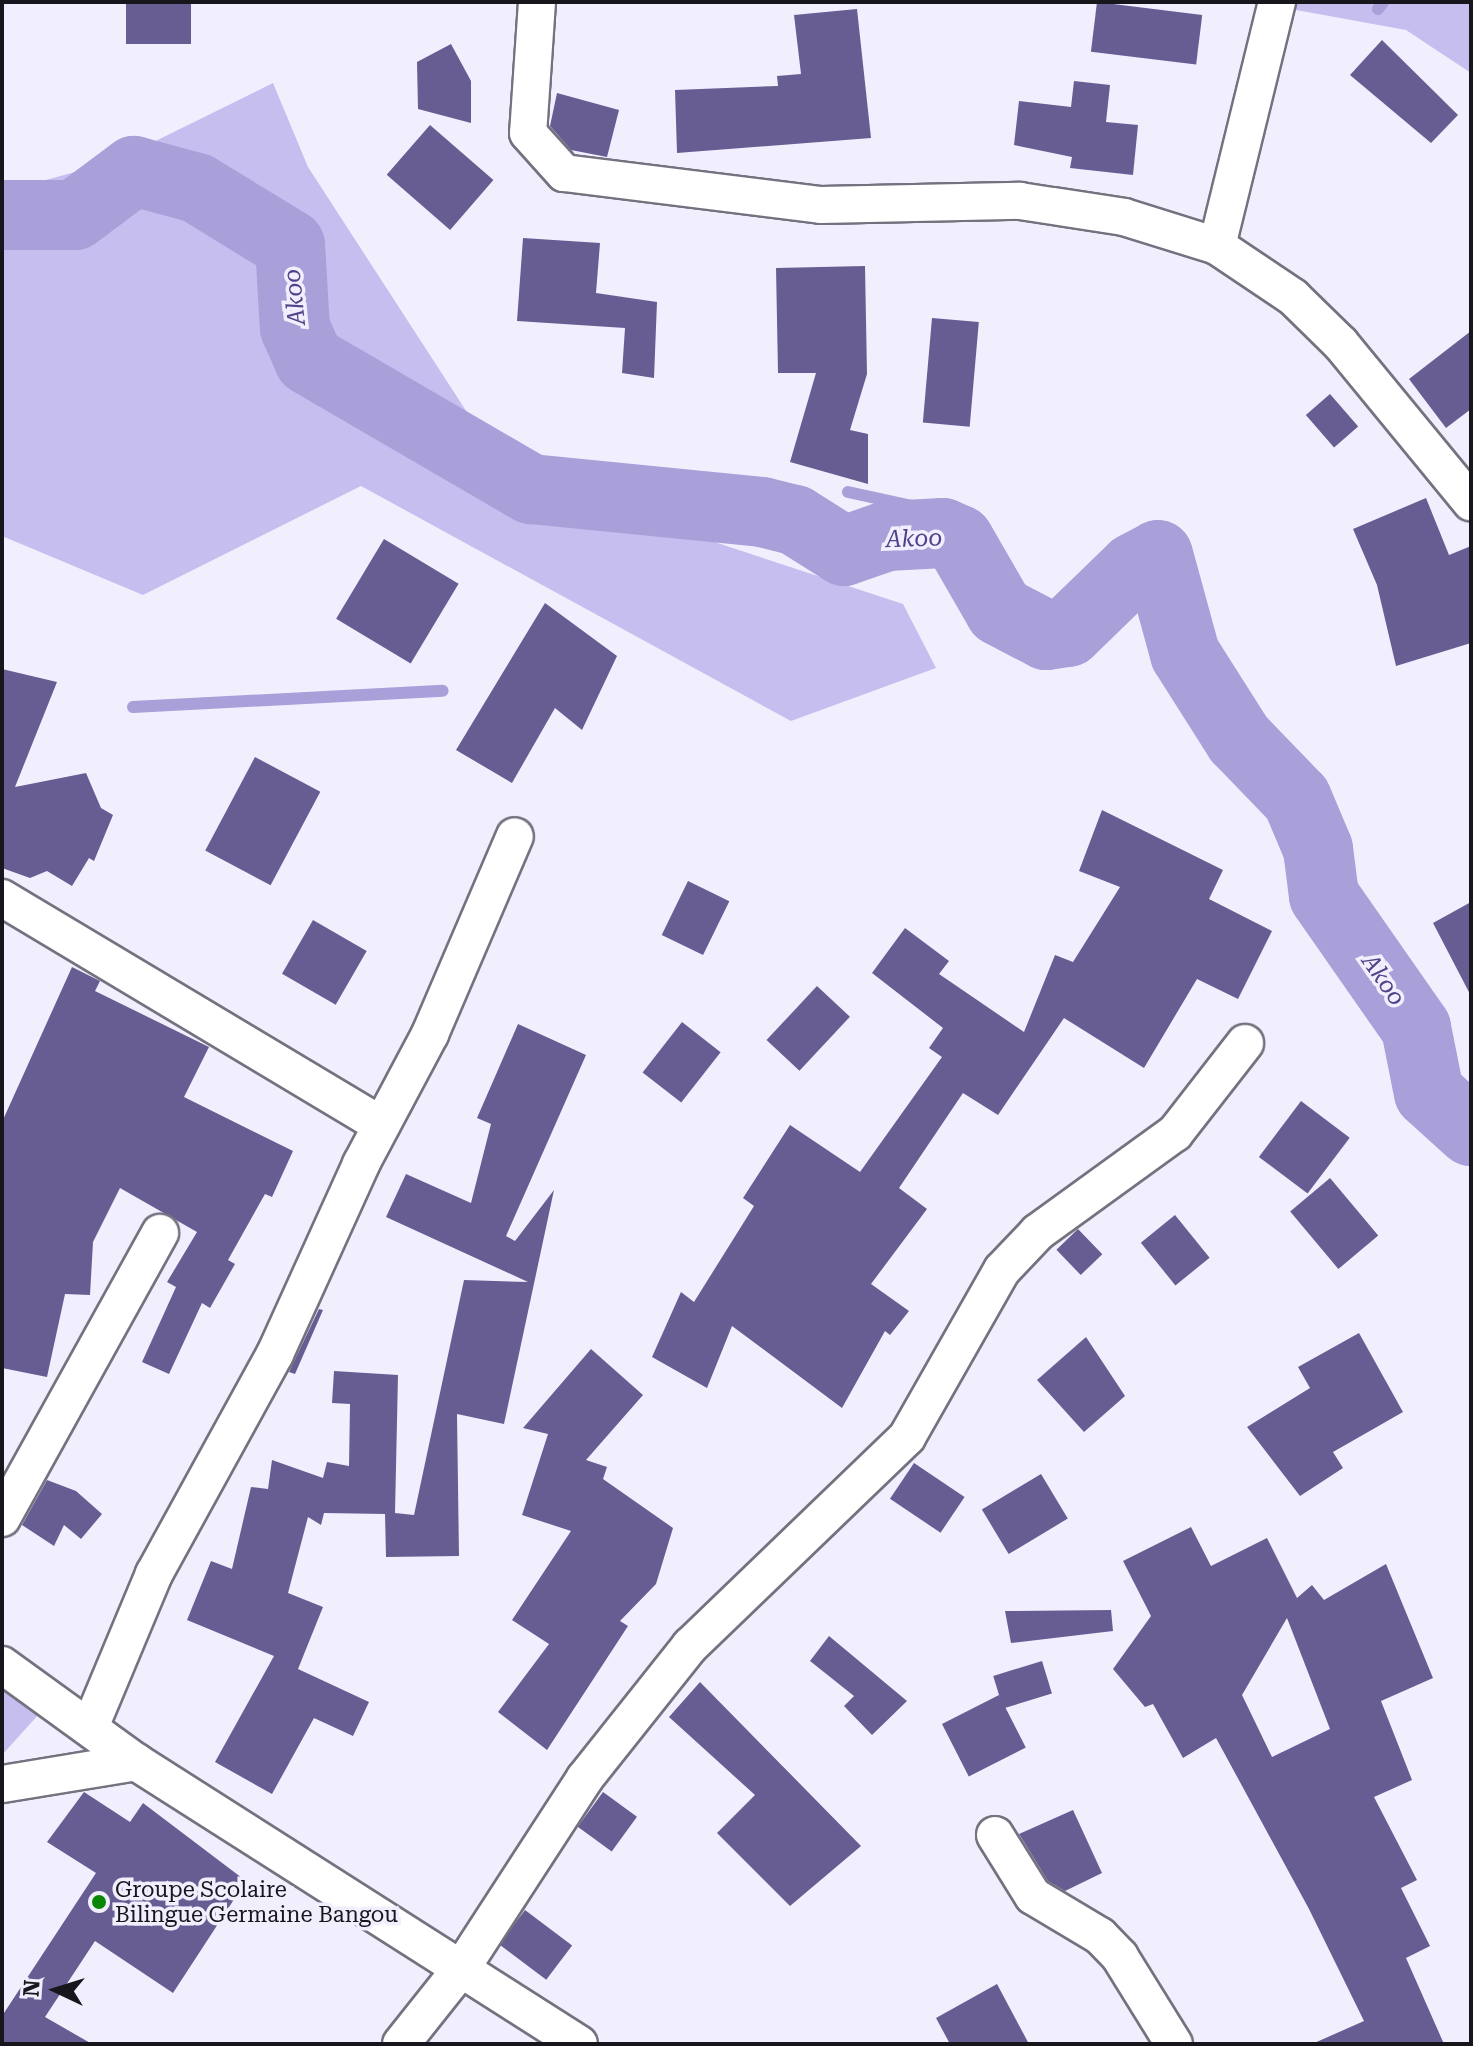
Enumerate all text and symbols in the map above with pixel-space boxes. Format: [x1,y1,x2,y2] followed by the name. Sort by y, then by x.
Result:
[278,267,312,327] water label: Akoo
[885,524,943,554] water label: Akoo
[1355,949,1411,1011] water label: Akoo
[115,1876,398,1928] place label: Groupe Scolaire Bilingue Germaine Bangou
[90,1893,108,1911] marker: Groupe Scolaire Bilingue Germaine Bangou
[16,1950,96,2030] north arrow
[18,1979,45,1998] text: N

